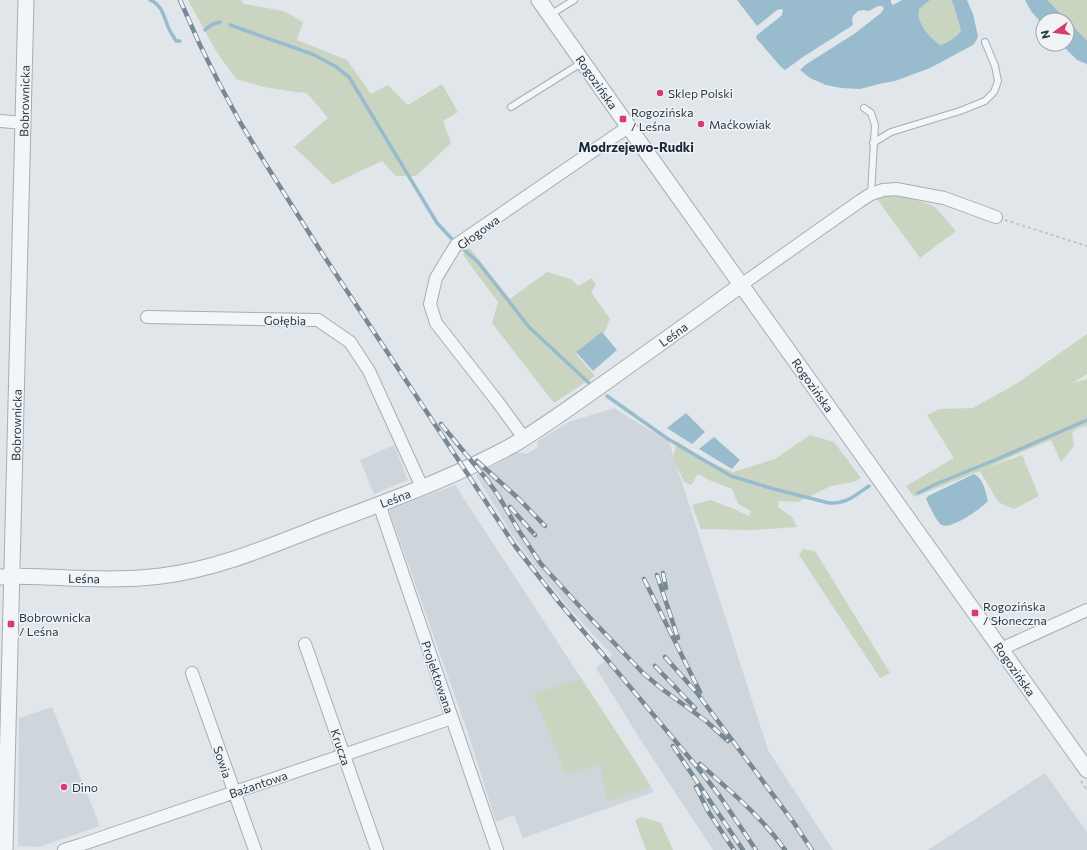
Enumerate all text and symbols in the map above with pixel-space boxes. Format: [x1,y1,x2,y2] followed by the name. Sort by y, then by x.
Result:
[1035,12,1075,52] north arrow
[1038,29,1052,40] text: N
[573,52,621,112] street label: Rogozińska
[16,65,32,137] street label: Bobrownicka
[668,86,733,100] place label: Sklep Polski
[655,88,665,98] marker: Sklep Polski
[631,105,694,133] place label: Rogozińska / Leśna
[618,114,628,124] marker: Rogozińska / Leśna
[709,117,772,131] place label: Maćkowiak
[696,119,706,129] marker: Maćkowiak
[578,139,694,155] district label: Modrzejewo-Rudki
[454,212,502,252] street label: Głogowa
[264,313,306,327] street label: Gołębia
[656,319,690,349] street label: Leśna
[789,355,837,415] street label: Rogozińska
[8,389,24,461] street label: Bobrownicka
[378,486,412,510] street label: Leśna
[68,571,100,585] street label: Leśna
[983,599,1047,627] place label: Rogozińska / Słoneczna
[970,608,980,618] marker: Rogozińska / Słoneczna
[19,610,91,638] place label: Bobrownicka / Leśna
[6,619,16,629] marker: Bobrownicka / Leśna
[419,639,457,715] street label: Projektowana
[991,639,1039,699] street label: Rogozińska
[328,727,354,767] street label: Krucza
[211,744,235,780] street label: Sowia
[227,767,289,801] street label: Bażantowa
[72,780,98,794] place label: Dino
[59,782,69,792] marker: Dino

